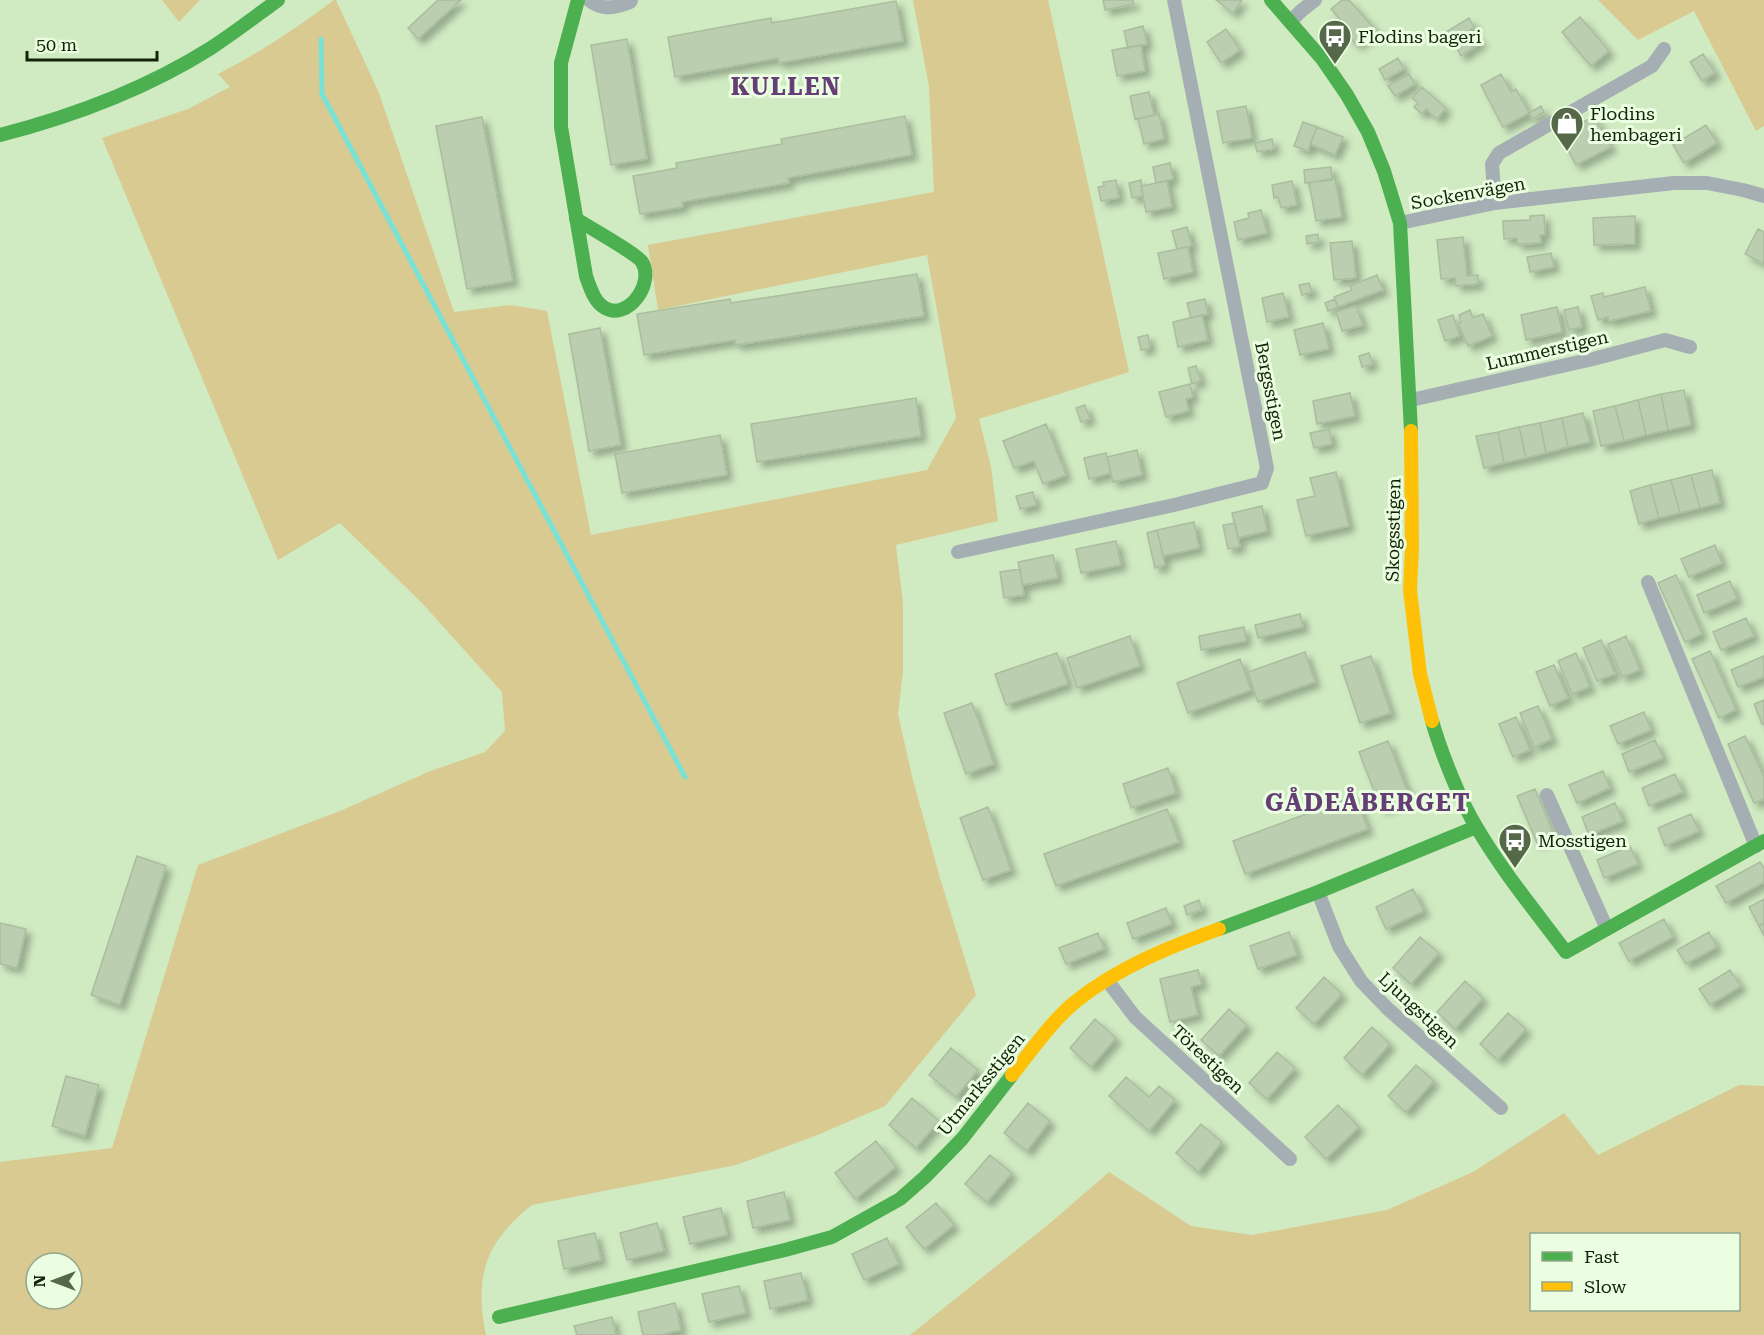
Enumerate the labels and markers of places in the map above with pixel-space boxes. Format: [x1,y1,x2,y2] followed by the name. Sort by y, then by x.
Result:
[1317,18,1353,65] bus stop icon: Flodins bageri
[1358,26,1482,47] place label: Flodins bageri
[1590,103,1682,145] place label: Flodins hembageri
[1549,105,1585,152] shop icon: Flodins hembageri
[1497,822,1533,869] bus stop icon: Mosstigen
[1538,830,1627,851] place label: Mosstigen

